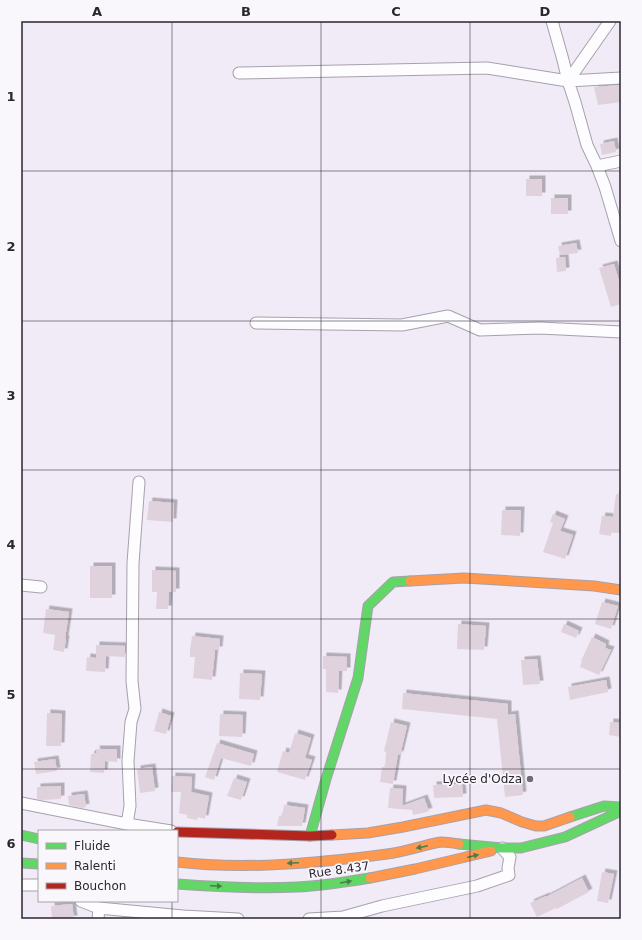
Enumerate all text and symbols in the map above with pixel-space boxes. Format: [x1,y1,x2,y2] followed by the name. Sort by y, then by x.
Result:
[92,4,102,19] text: A
[241,4,251,19] text: B
[391,4,401,19] text: C
[540,4,551,19] text: D
[6,89,16,104] text: 1
[6,239,16,254] text: 2
[6,388,16,403] text: 3
[6,537,16,552] text: 4
[6,687,16,702] text: 5
[443,772,522,786] place label: Lycée d'Odza
[525,774,535,784] marker: Lycée d'Odza
[38,830,178,902] legend
[6,836,16,851] text: 6
[74,839,110,853] text: Fluide
[416,844,428,850] one-way arrow
[467,852,479,858] one-way arrow
[74,859,116,873] text: Ralenti
[308,859,370,881] street label: Rue 8.437
[287,860,299,867] one-way arrow
[74,879,126,893] text: Bouchon
[339,879,352,885] one-way arrow
[210,883,223,889] one-way arrow

